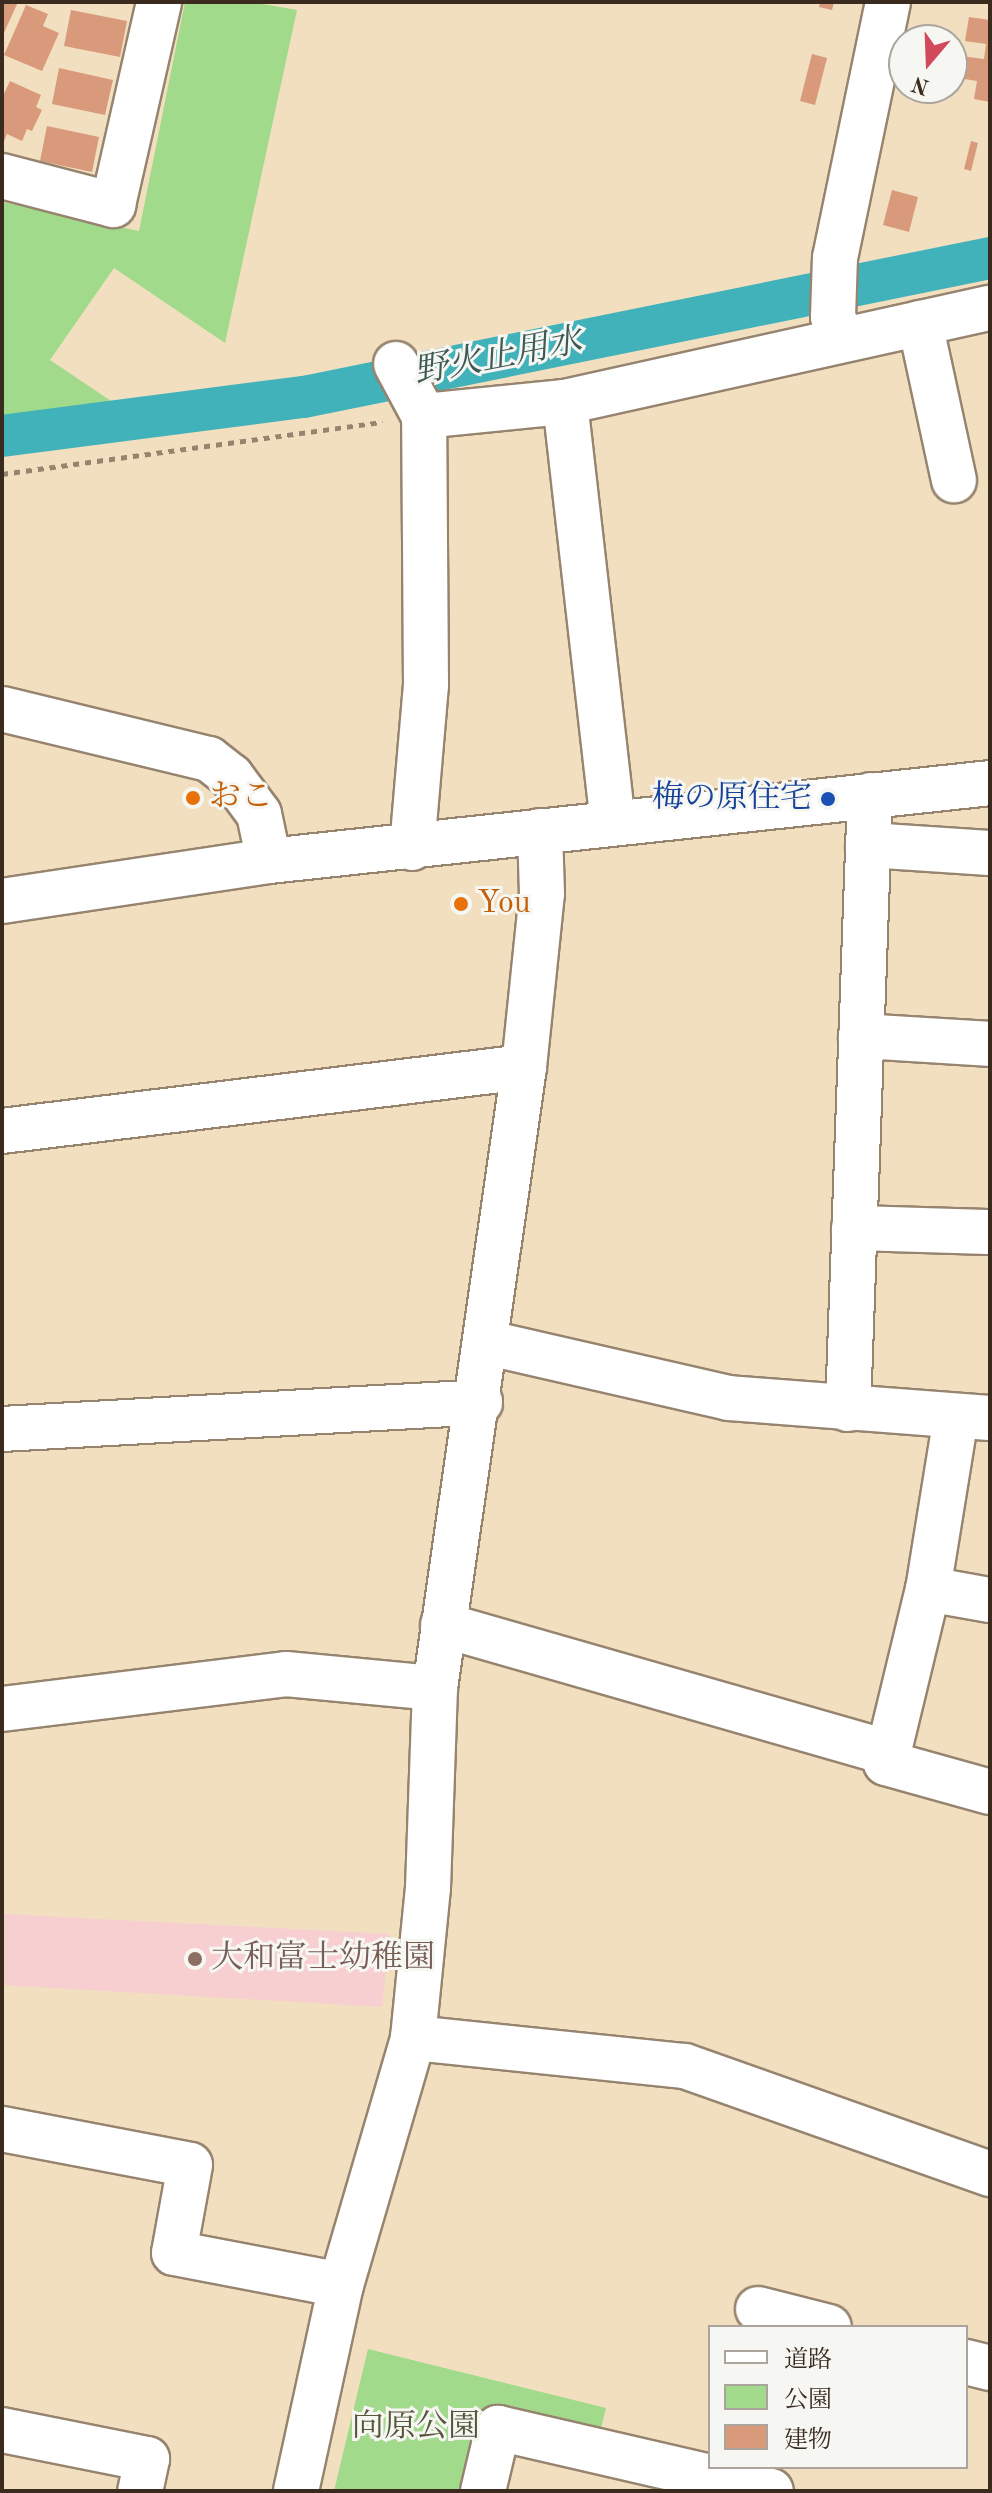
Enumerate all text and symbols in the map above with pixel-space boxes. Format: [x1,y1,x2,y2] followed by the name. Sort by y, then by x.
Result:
[888,24,968,104] north arrow
[909,72,932,98] text: N
[411,322,585,394] water label: 野火止用水
[209,779,273,817] place label: おこ
[652,780,812,818] place label: 梅の原住宅
[184,789,202,807] marker: おこ
[819,790,837,808] marker: 梅の原住宅
[477,885,531,923] place label: You
[452,895,470,913] marker: You
[211,1940,435,1978] place label: 大和富士幼稚園
[186,1950,204,1968] marker: 大和富士幼稚園
[708,2325,968,2469] legend
[784,2349,832,2373] text: 道路
[784,2389,832,2413] text: 公園
[352,2409,480,2447] park label: 向原公園
[784,2429,832,2453] text: 建物

